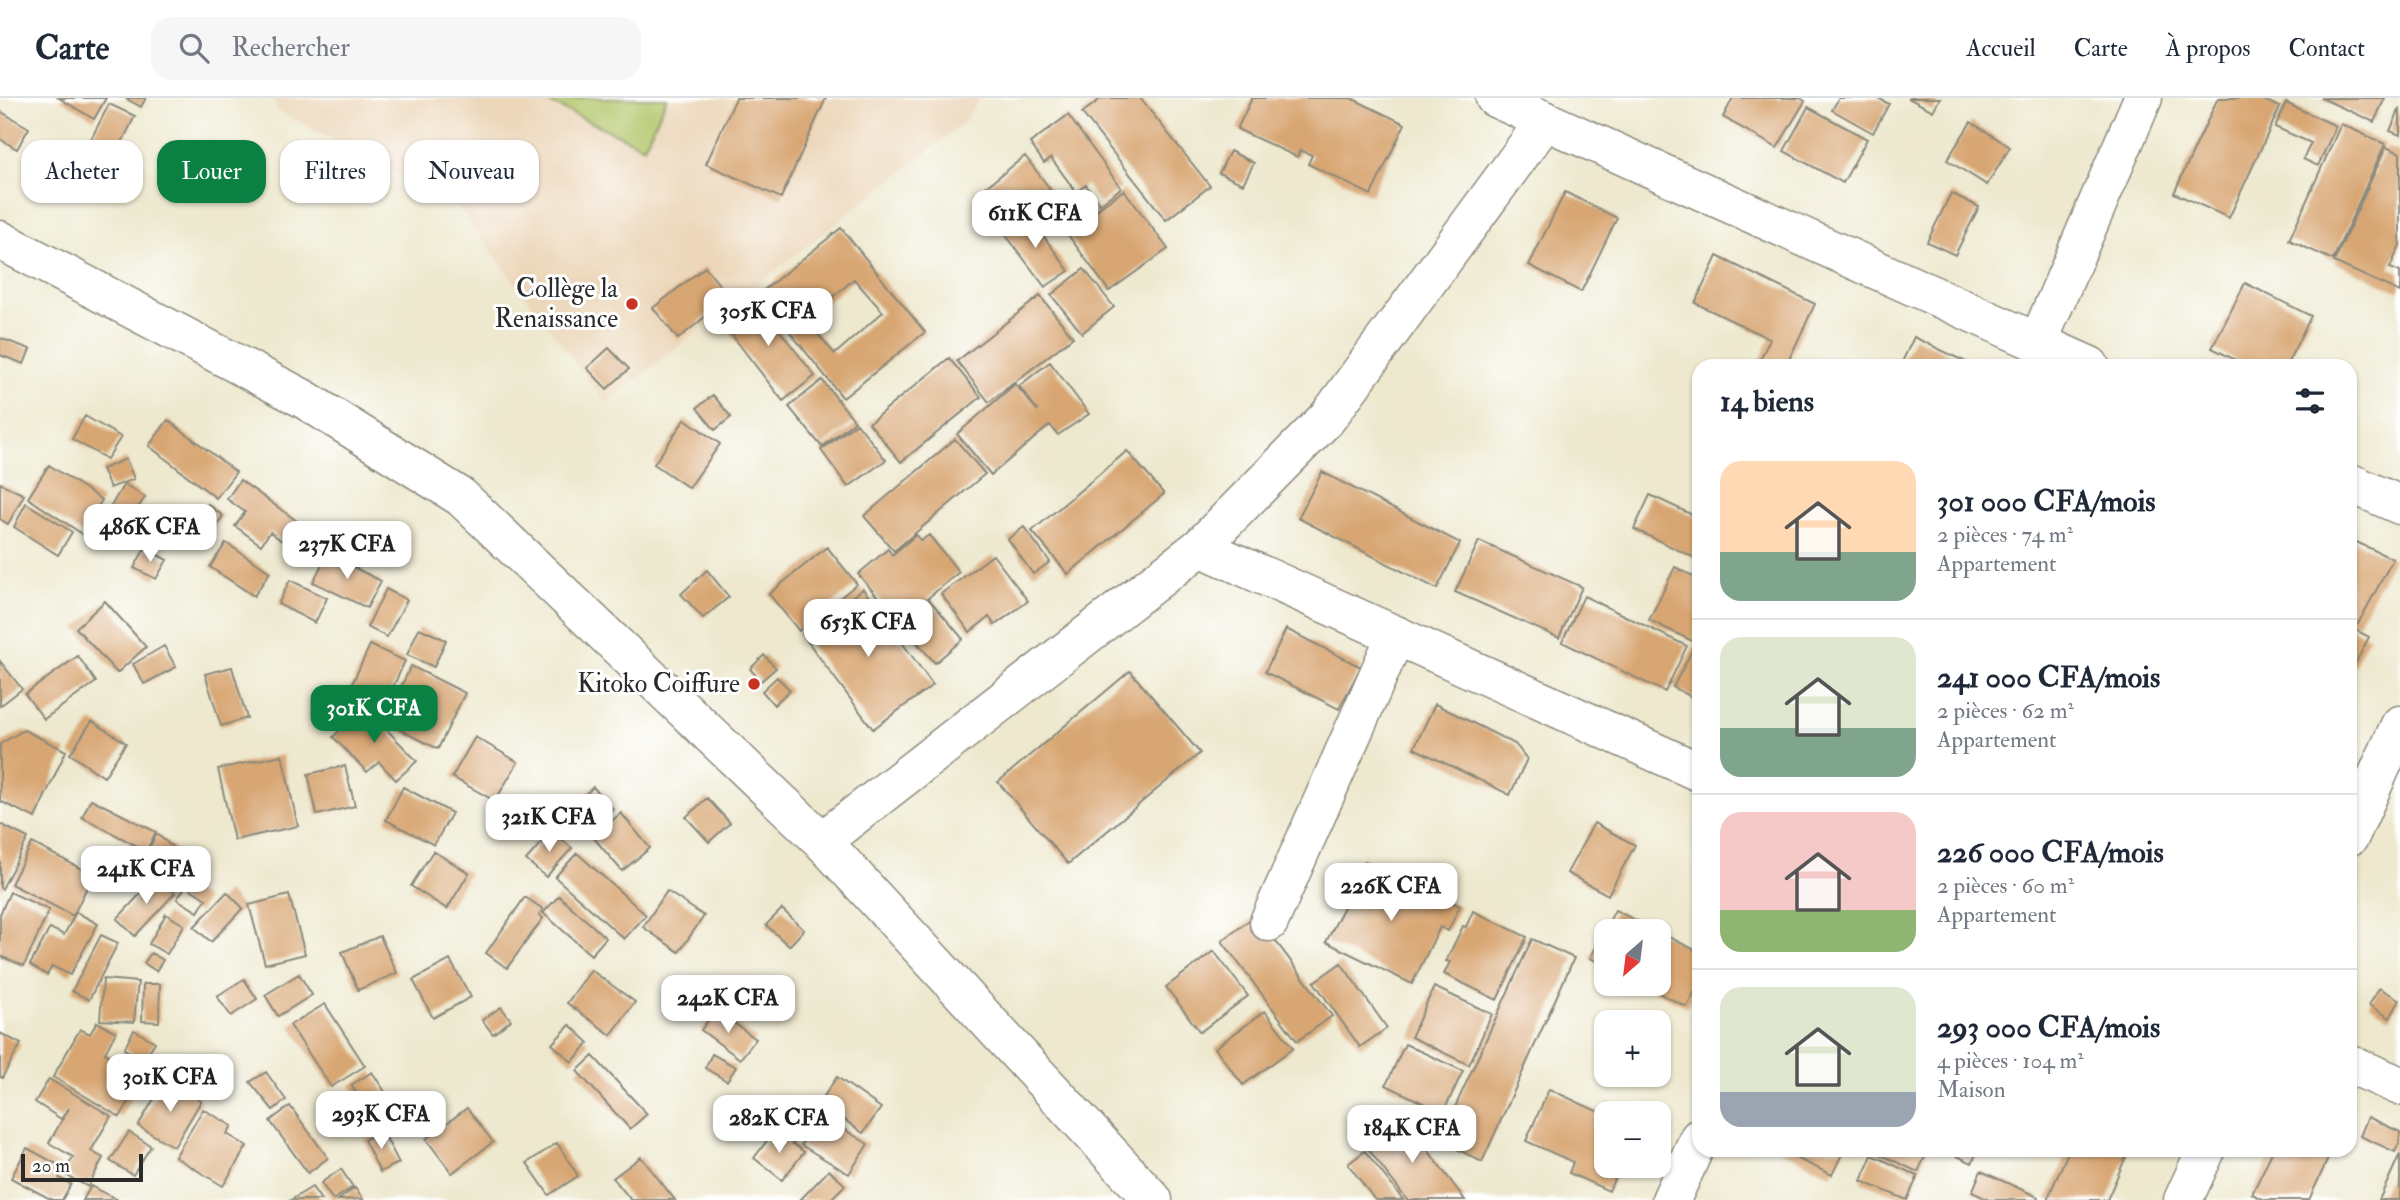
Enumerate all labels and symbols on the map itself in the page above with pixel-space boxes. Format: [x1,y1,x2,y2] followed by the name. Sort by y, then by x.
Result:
[963,190,1107,250] pin: 611K CFA
[495,273,618,335] place label: Collège la Renaissance
[696,288,840,348] pin: 305K CFA
[624,296,640,312] marker: Collège la Renaissance
[78,504,222,564] pin: 486K CFA
[275,522,419,581] pin: 237K CFA
[796,600,940,659] pin: 653K CFA
[577,668,740,700] place label: Kitoko Coiffure
[746,676,762,692] marker: Kitoko Coiffure
[302,686,446,745] pin: 301K CFA
[477,794,621,854] pin: 321K CFA
[74,846,218,906] pin: 241K CFA
[1319,864,1463,923] pin: 226K CFA
[1594,919,1671,996] north arrow
[656,976,800,1035] pin: 242K CFA
[98,1054,242,1114] pin: 301K CFA
[309,1091,453,1151] pin: 293K CFA
[707,1096,851,1155] pin: 282K CFA
[1340,1105,1484,1165] pin: 184K CFA
[21,1151,144,1183] scale bar

